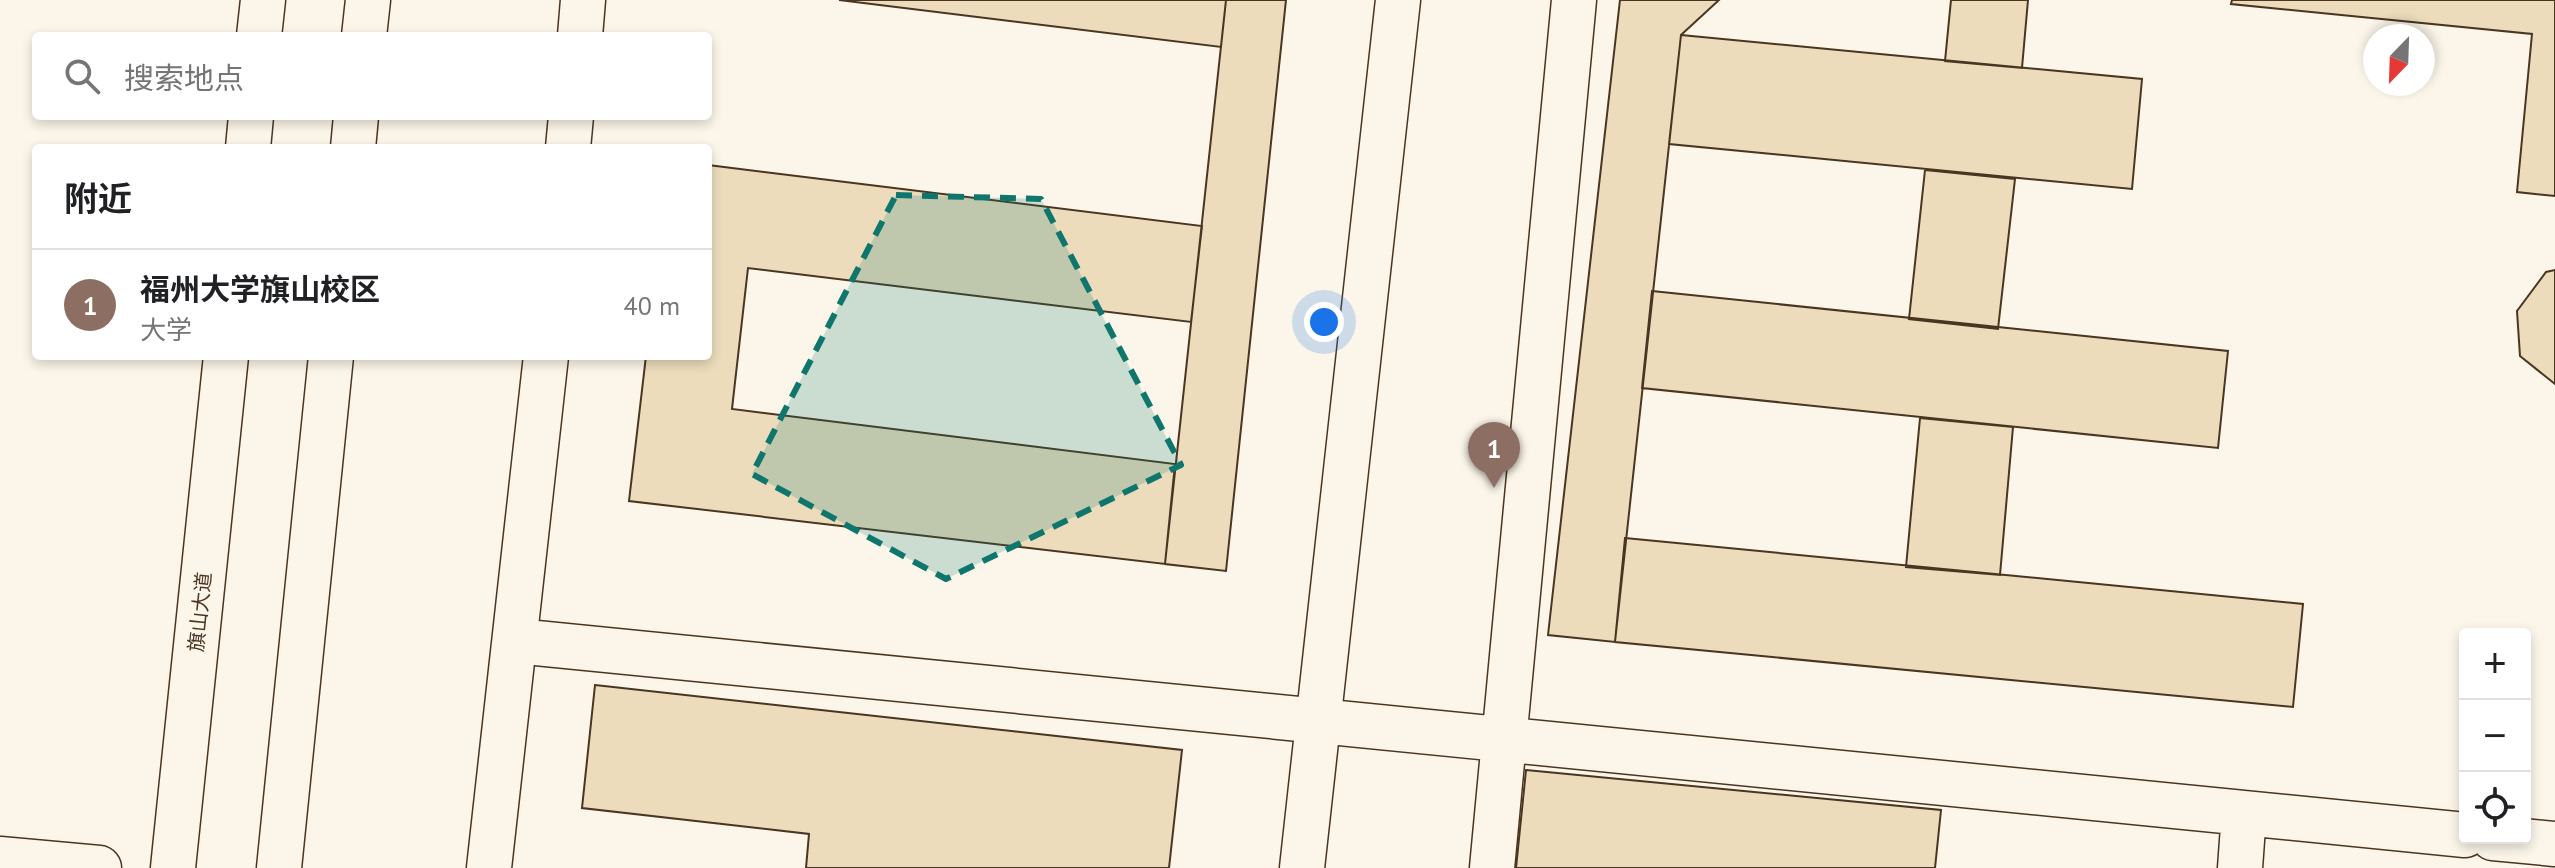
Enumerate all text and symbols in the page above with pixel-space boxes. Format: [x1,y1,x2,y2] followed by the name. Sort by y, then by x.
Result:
[2363,24,2435,96] north arrow
[32,32,712,120] search box
[60,54,104,98] icon: search
[124,58,244,97] text: 搜索地点
[64,176,132,220] text: 附近
[140,269,380,308] text: 福州大学旗山校区
[83,289,97,322] text: 1
[624,289,680,322] text: 40 m
[1304,302,1344,342] your location
[140,313,192,346] text: 大学
[1468,422,1520,488] pin: 1
[183,571,217,653] street label: 旗山大道
[2459,628,2531,844] map controls
[2459,628,2531,700] button: +
[2459,700,2531,772] button: −
[2459,772,2531,844] button: locate

